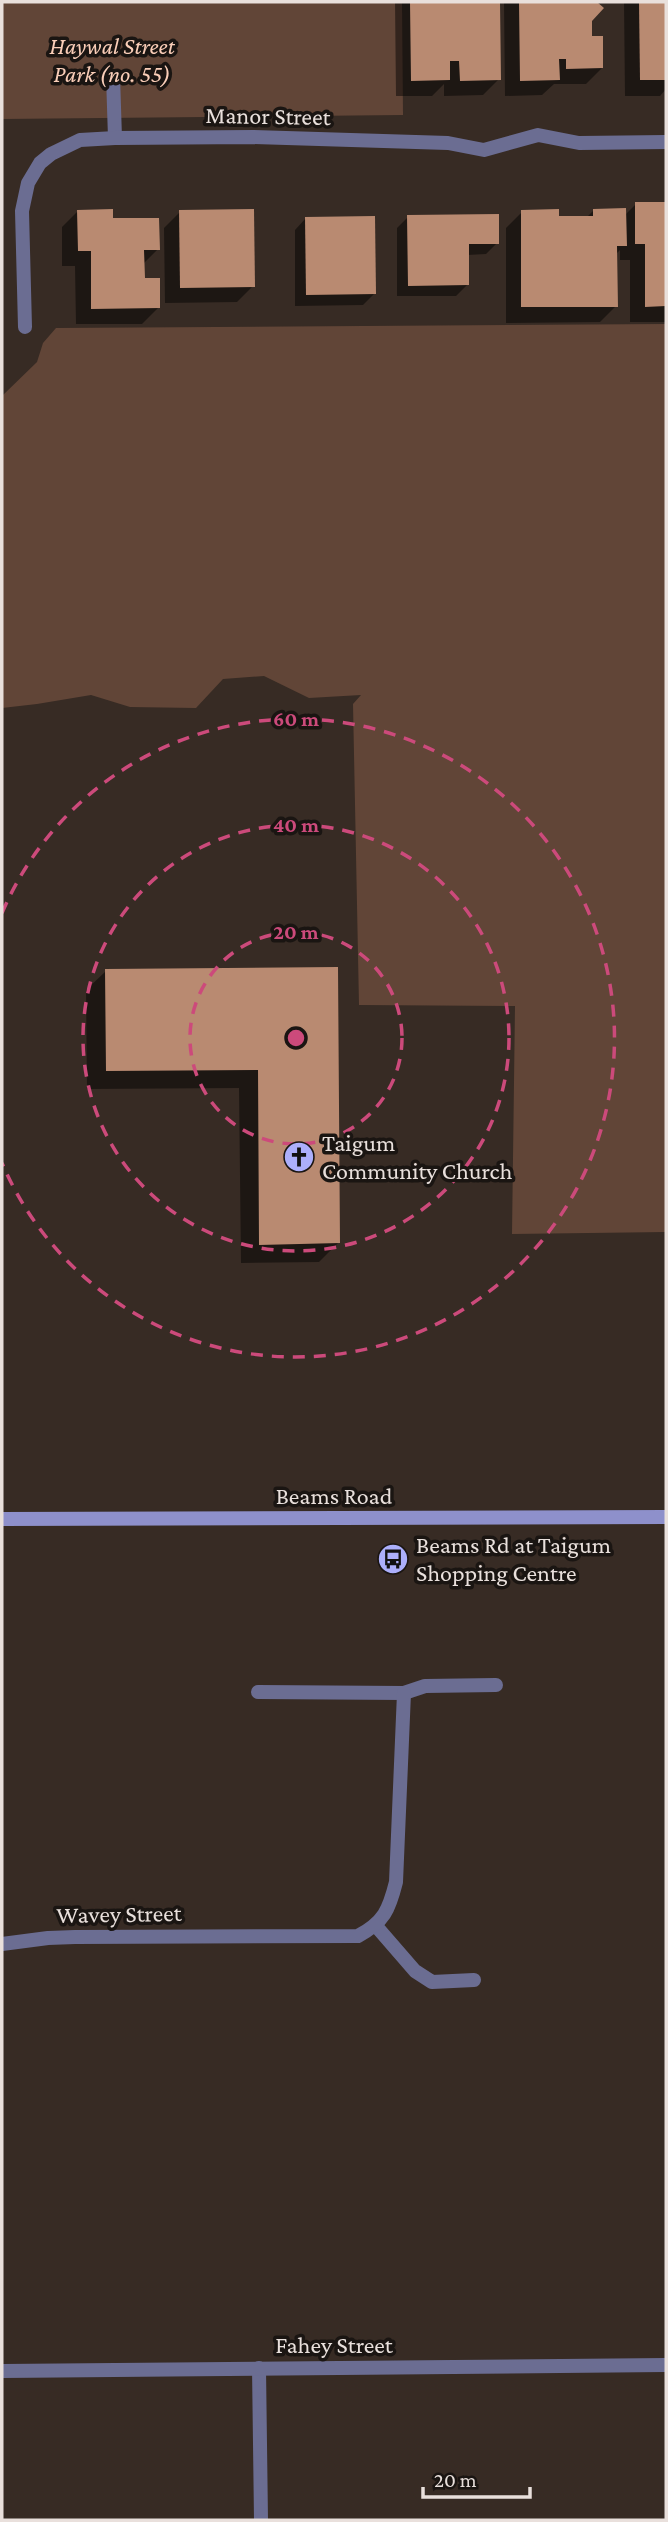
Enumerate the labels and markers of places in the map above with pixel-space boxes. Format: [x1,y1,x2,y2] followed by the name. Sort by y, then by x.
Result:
[284,1026,308,1050] centre of rings
[322,1129,512,1184] place label: Taigum Community Church
[282,1140,316,1174] church icon: Taigum Community Church
[416,1531,611,1586] place label: Beams Rd at Taigum Shopping Centre
[376,1542,410,1576] bus stop icon: Beams Rd at Taigum Shopping Centre

